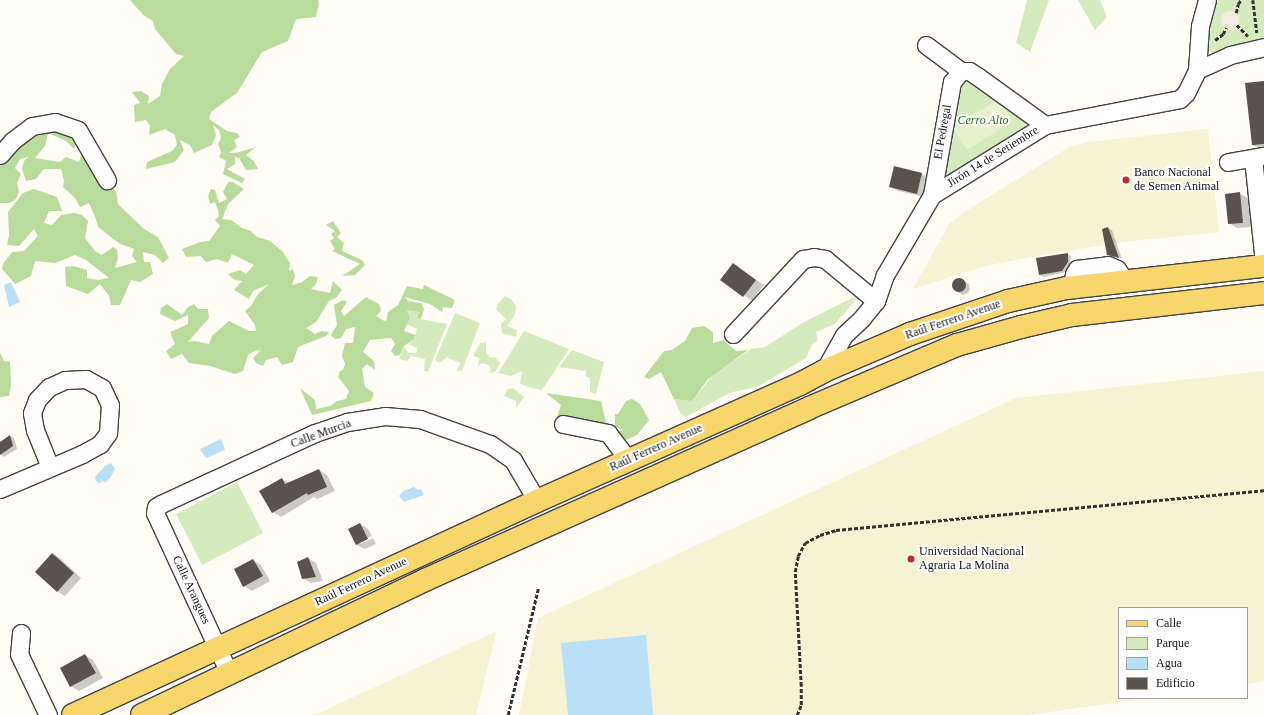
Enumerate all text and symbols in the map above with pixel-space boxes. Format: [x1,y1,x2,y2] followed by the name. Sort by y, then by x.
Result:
[931,103,955,161] street label: El Pedregal
[957,114,1009,128] park label: Cerro Alto
[945,123,1041,191] street label: Jirón 14 de Setiembre
[1134,166,1220,194] place label: Banco Nacional de Semen Animal
[1121,175,1131,185] marker: Banco Nacional de Semen Animal
[903,297,1003,343] street label: Raúl Ferrero Avenue
[289,416,353,452] street label: Calle Murcia
[607,421,705,475] street label: Raúl Ferrero Avenue
[919,545,1024,573] place label: Universidad Nacional Agraria La Molina
[169,553,213,627] street label: Calle Arangues
[312,554,410,610] street label: Raúl Ferrero Avenue
[906,554,916,564] marker: Universidad Nacional Agraria La Molina
[1118,607,1248,699] legend
[1156,616,1181,630] text: Calle
[1156,636,1189,650] text: Parque
[1156,656,1182,670] text: Agua
[1156,676,1195,690] text: Edificio

